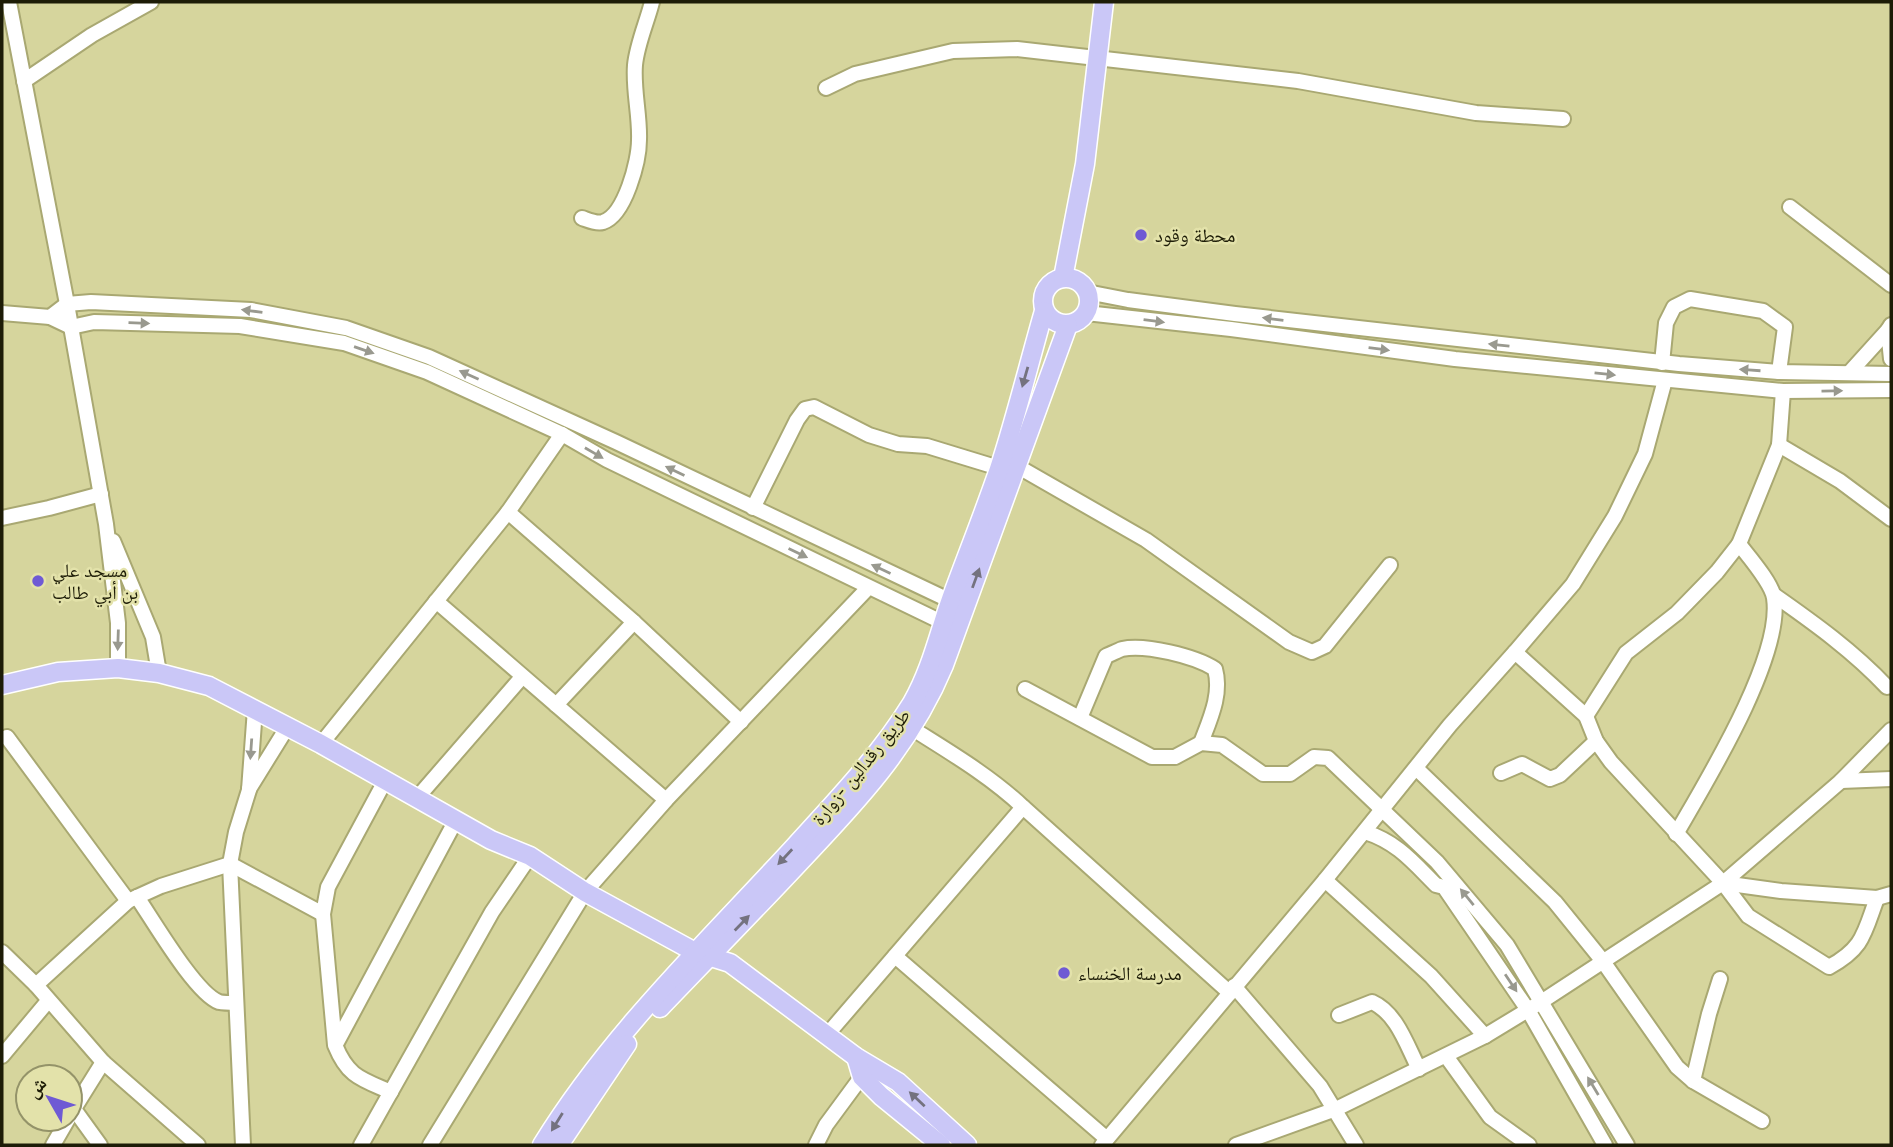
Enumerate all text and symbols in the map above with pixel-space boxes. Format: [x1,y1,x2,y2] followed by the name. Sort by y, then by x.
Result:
[1155,224,1236,247] place label: محطة وقود
[1133,227,1149,243] marker: محطة وقود
[241,305,263,316] one-way arrow
[1262,313,1284,324] one-way arrow
[1143,316,1165,327] one-way arrow
[128,318,150,329] one-way arrow
[1488,339,1510,350] one-way arrow
[1368,344,1390,355] one-way arrow
[353,345,374,356] one-way arrow
[1738,364,1760,375] one-way arrow
[1020,366,1030,387] one-way arrow
[459,369,479,381] one-way arrow
[1595,369,1617,380] one-way arrow
[1821,385,1843,397] one-way arrow
[584,446,603,459] one-way arrow
[665,465,685,477] one-way arrow
[788,548,808,559] one-way arrow
[52,559,138,607] place label: مسجد علي بن أبي طالب
[871,563,891,575] one-way arrow
[971,567,982,588] one-way arrow
[30,573,46,589] marker: مسجد علي بن أبي طالب
[112,630,123,652] one-way arrow
[807,704,915,830] street label: طريق رقدالين -زوارة
[245,739,256,761] one-way arrow
[777,848,793,866] one-way arrow
[1460,888,1475,906] one-way arrow
[733,915,749,932] one-way arrow
[1078,962,1182,985] place label: مدرسة الخنساء
[1056,965,1072,981] marker: مدرسة الخنساء
[1504,973,1517,993] one-way arrow
[14,1063,84,1133] north arrow
[21,1073,51,1103] text: ش
[1586,1077,1599,1096] one-way arrow
[908,1091,926,1107] one-way arrow
[550,1112,563,1131] one-way arrow

